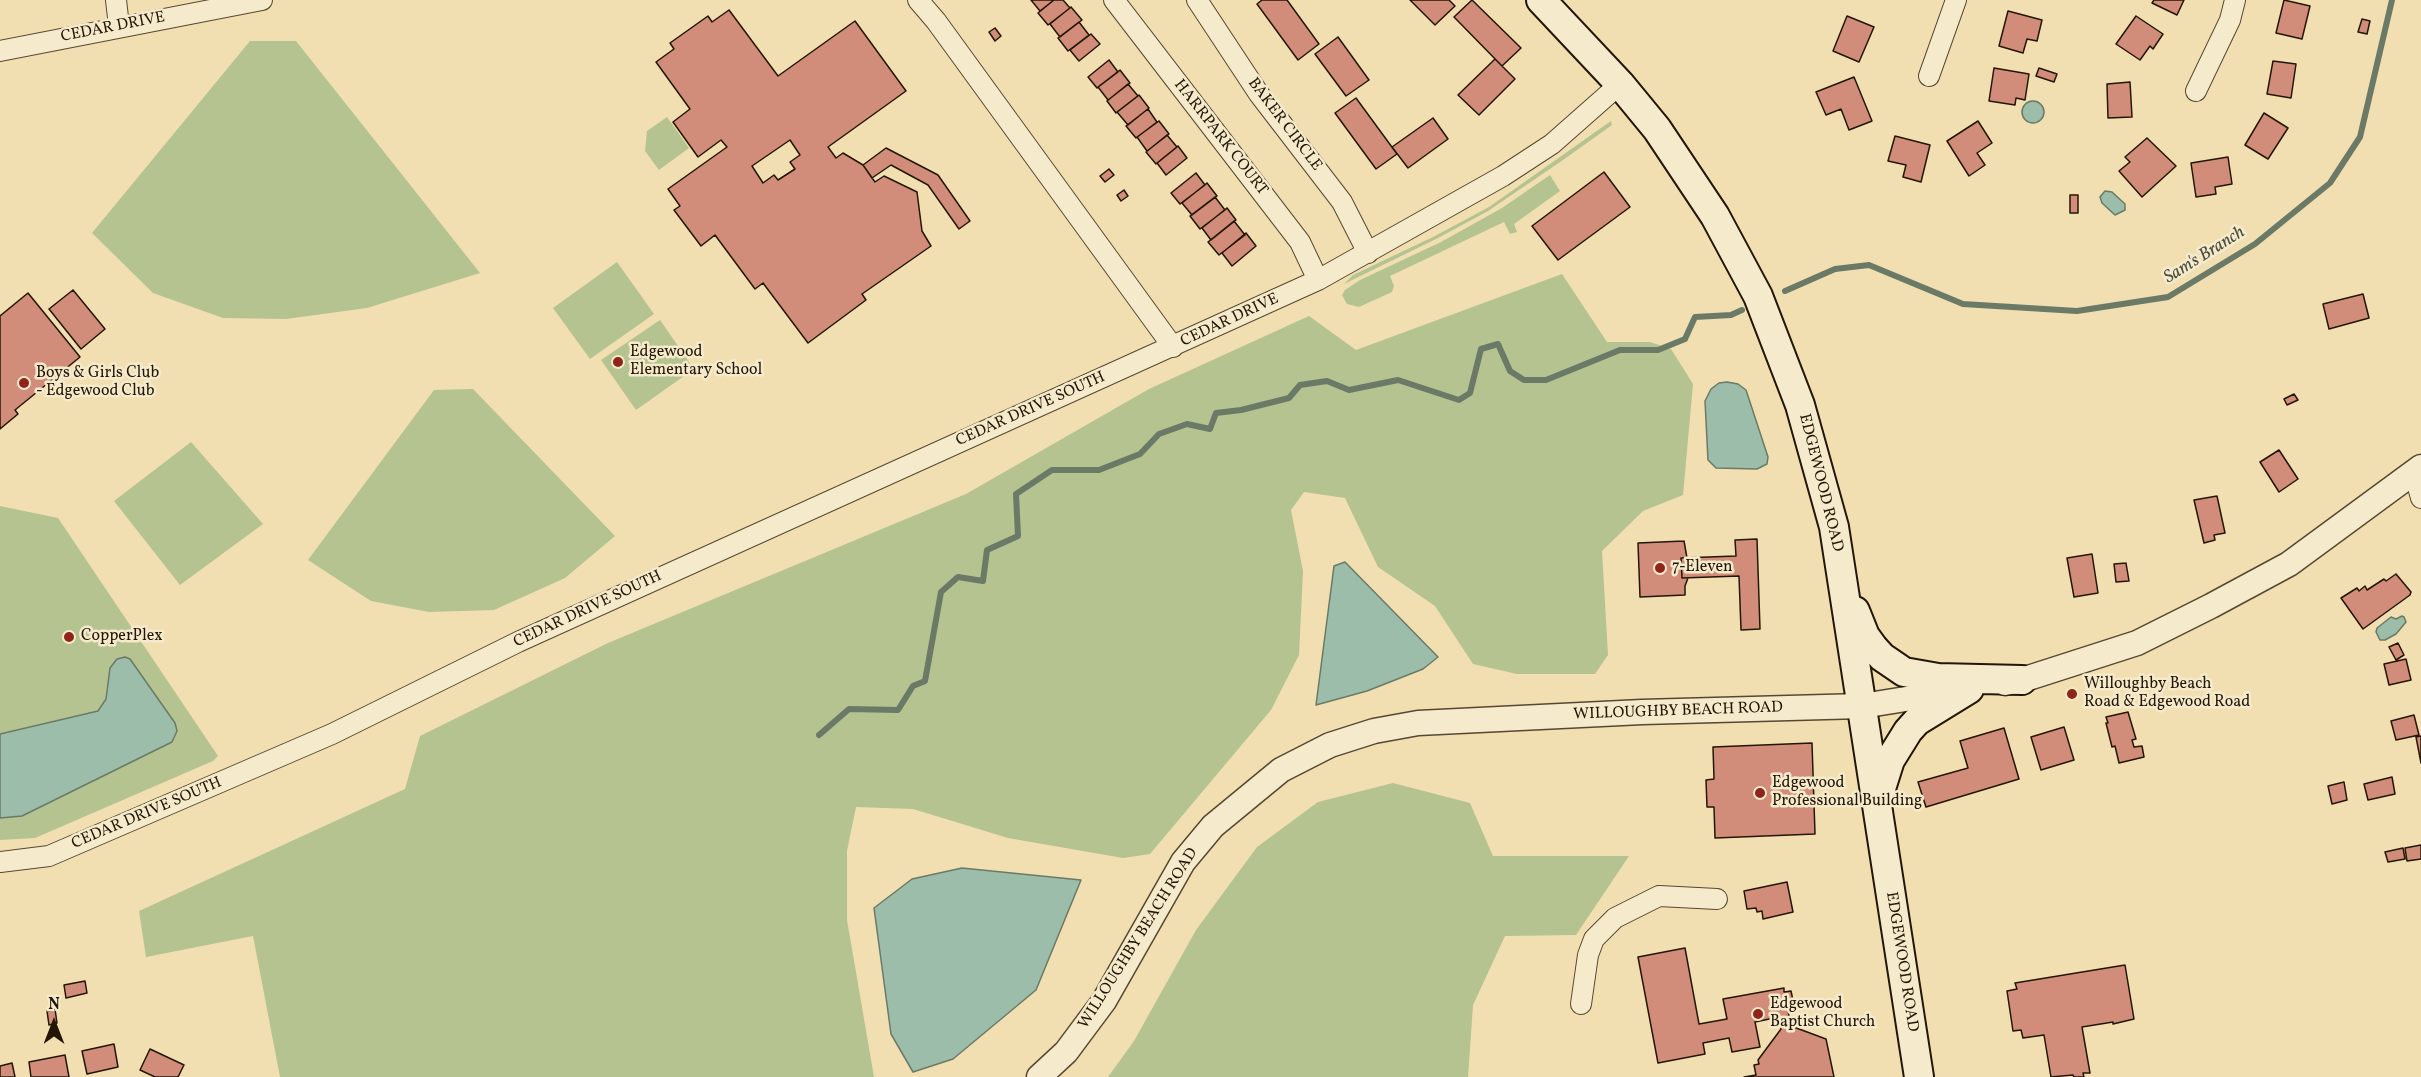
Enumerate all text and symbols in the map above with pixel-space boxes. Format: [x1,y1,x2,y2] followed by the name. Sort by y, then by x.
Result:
[59,8,167,48] street label: CEDAR DRIVE
[1243,75,1325,175] street label: BAKER CIRCLE
[1169,76,1271,200] street label: HARRPARK COURT
[2160,223,2250,289] water label: Sam's Branch
[1178,290,1282,352] street label: CEDAR DRIVE
[630,343,762,381] place label: Edgewood Elementary School
[611,355,625,369] marker: Edgewood Elementary School
[36,364,159,402] place label: Boys & Girls Club - Edgewood Club
[953,368,1109,452] street label: CEDAR DRIVE SOUTH
[17,376,31,390] marker: Boys & Girls Club - Edgewood Club
[1794,412,1846,554] street label: EDGEWOOD ROAD
[1672,558,1733,578] place label: 7-Eleven
[1653,561,1667,575] marker: 7-Eleven
[511,567,665,653] street label: CEDAR DRIVE SOUTH
[81,627,163,647] place label: CopperPlex
[62,630,76,644] marker: CopperPlex
[2084,675,2250,713] place label: Willoughby Beach Road & Edgewood Road
[2065,687,2079,701] marker: Willoughby Beach Road & Edgewood Road
[1573,699,1783,725] street label: WILLOUGHBY BEACH ROAD
[69,774,225,854] street label: CEDAR DRIVE SOUTH
[1772,774,1922,812] place label: Edgewood Professional Building
[1753,786,1767,800] marker: Edgewood Professional Building
[1075,845,1203,1033] street label: WILLOUGHBY BEACH ROAD
[1880,891,1922,1033] street label: EDGEWOOD ROAD
[24,993,84,1053] north arrow
[48,994,60,1016] text: N
[1770,995,1875,1033] place label: Edgewood Baptist Church
[1751,1007,1765,1021] marker: Edgewood Baptist Church

